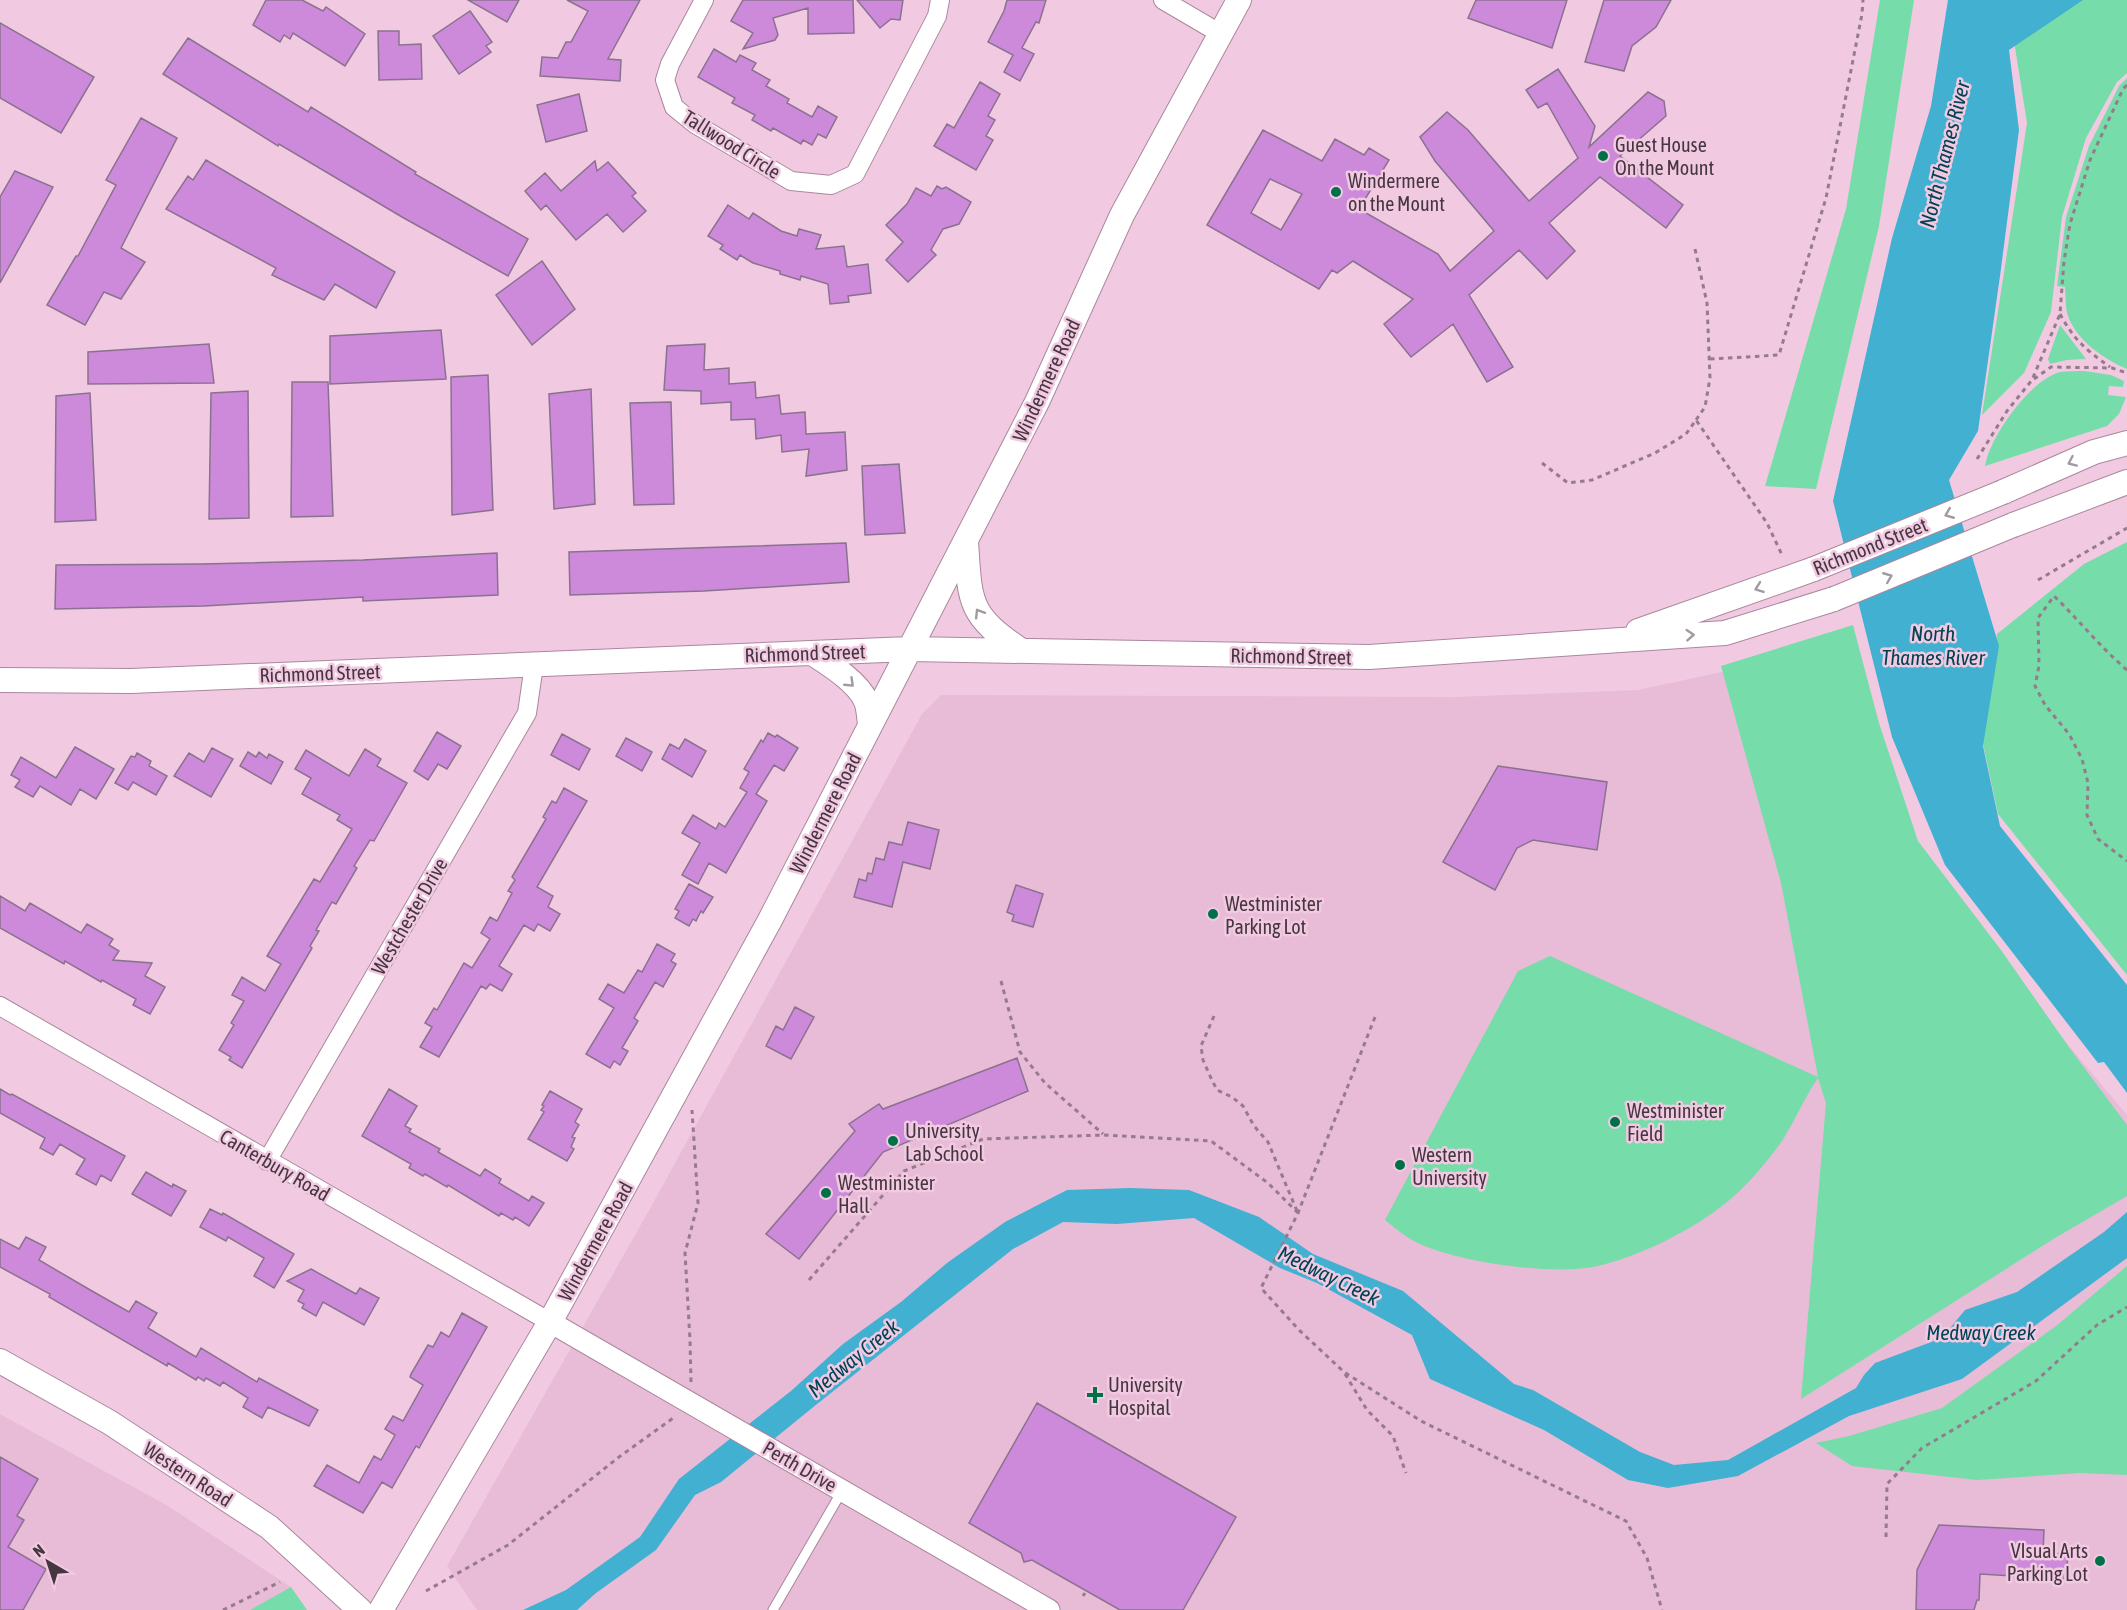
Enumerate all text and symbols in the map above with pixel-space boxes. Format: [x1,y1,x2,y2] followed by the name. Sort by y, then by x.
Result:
[1914,77,1974,230] water label: North Thames River
[679,105,785,183] street label: Tallwood Circle
[1615,133,1715,179] place label: Guest House On the Mount
[1596,149,1610,163] marker: Guest House On the Mount
[1348,169,1445,215] place label: Windermere on the Mount
[1329,185,1343,199] marker: Windermere on the Mount
[1008,315,1084,445] street label: Windermere Road
[2067,455,2078,467] one-way arrow
[1944,507,1955,519] one-way arrow
[1809,513,1931,579] street label: Richmond Street
[1881,572,1892,584] one-way arrow
[1754,581,1764,594] one-way arrow
[976,608,987,619] one-way arrow
[1881,621,1985,669] water label: North Thames River
[1685,629,1694,642] one-way arrow
[744,639,866,667] street label: Richmond Street
[1230,643,1352,669] street label: Richmond Street
[259,659,381,687] street label: Richmond Street
[844,676,854,687] one-way arrow
[785,749,865,877] street label: Windermere Road
[366,854,452,978] street label: Westchester Drive
[1225,892,1323,938] place label: Westminister Parking Lot
[1206,907,1220,921] marker: Westminister Parking Lot
[1627,1099,1725,1145] place label: Westminister Field
[1608,1115,1622,1129] marker: Westminister Field
[905,1119,985,1165] place label: University Lab School
[216,1124,334,1206] street label: Canterbury Road
[886,1134,900,1148] marker: University Lab School
[1412,1143,1487,1189] place label: Western University
[1393,1158,1407,1172] marker: Western University
[838,1171,936,1217] place label: Westminister Hall
[553,1177,637,1305] street label: Windermere Road
[819,1186,833,1200] marker: Westminister Hall
[1274,1240,1384,1310] water label: Medway Creek
[803,1314,904,1402] water label: Medway Creek
[1926,1320,2037,1344] water label: Medway Creek
[1108,1373,1183,1419] place label: University Hospital
[1086,1386,1104,1404] marker: University Hospital
[759,1436,841,1496] street label: Perth Drive
[139,1437,237,1511] street label: Western Road
[18,1532,78,1592] north arrow
[2007,1539,2088,1585] place label: VIsual Arts Parking Lot
[29,1540,48,1560] text: N
[2093,1554,2107,1568] marker: VIsual Arts Parking Lot

